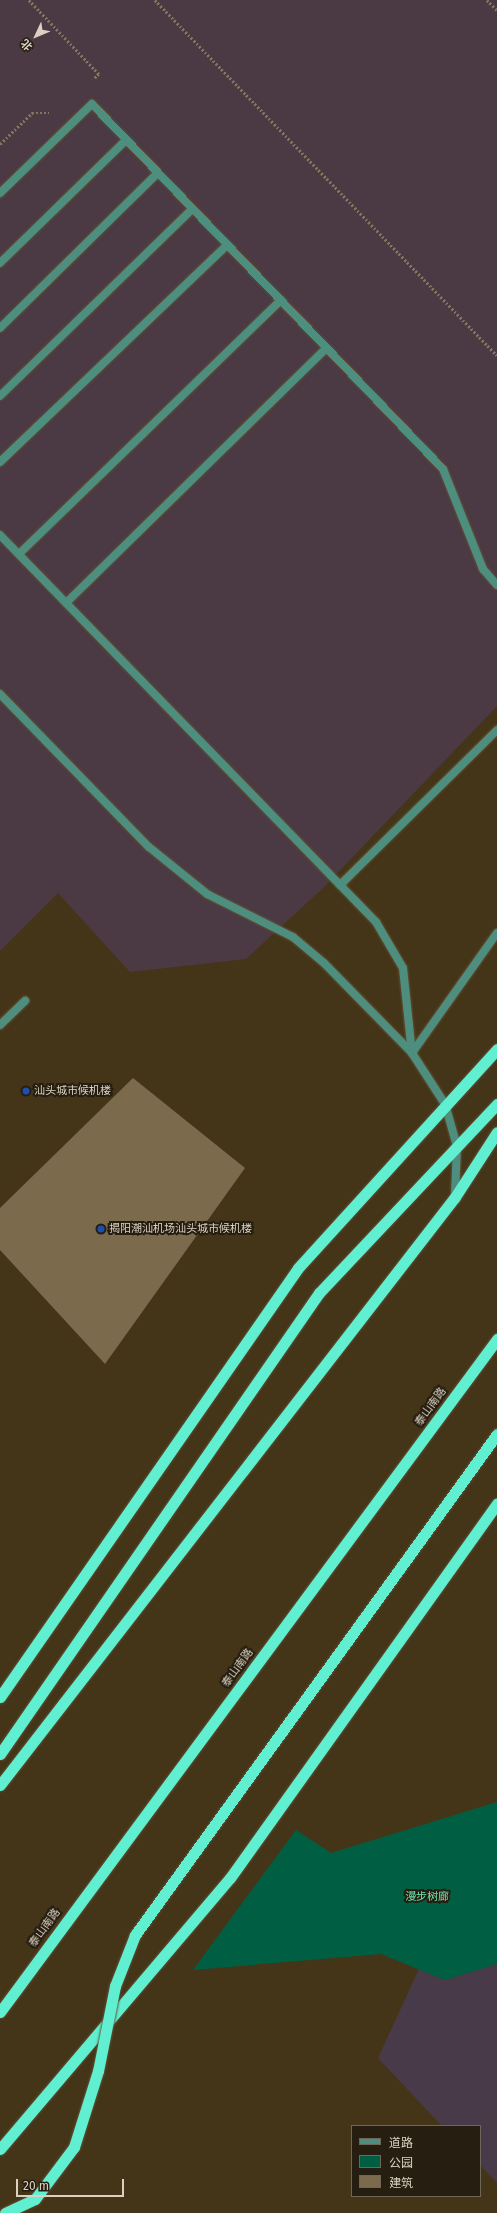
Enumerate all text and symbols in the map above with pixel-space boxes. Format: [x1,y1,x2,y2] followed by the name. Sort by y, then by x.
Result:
[16,16,56,56] north arrow
[19,36,36,53] text: 北
[34,1084,111,1098] place label: 汕头城市候机楼
[21,1086,31,1096] marker: 汕头城市候机楼
[109,1222,252,1236] place label: 揭阳潮汕机场汕头城市候机楼
[96,1224,106,1234] marker: 揭阳潮汕机场汕头城市候机楼
[413,1385,449,1429] street label: 泰山南路
[220,1646,256,1690] street label: 泰山南路
[405,1890,449,1904] park label: 漫步树廊
[27,1906,63,1950] street label: 泰山南路
[351,2125,481,2197] legend
[389,2136,413,2150] text: 道路
[389,2156,413,2170] text: 公园
[18,2171,126,2197] scale bar
[389,2176,413,2190] text: 建筑
[23,2179,49,2193] text: 20 m

